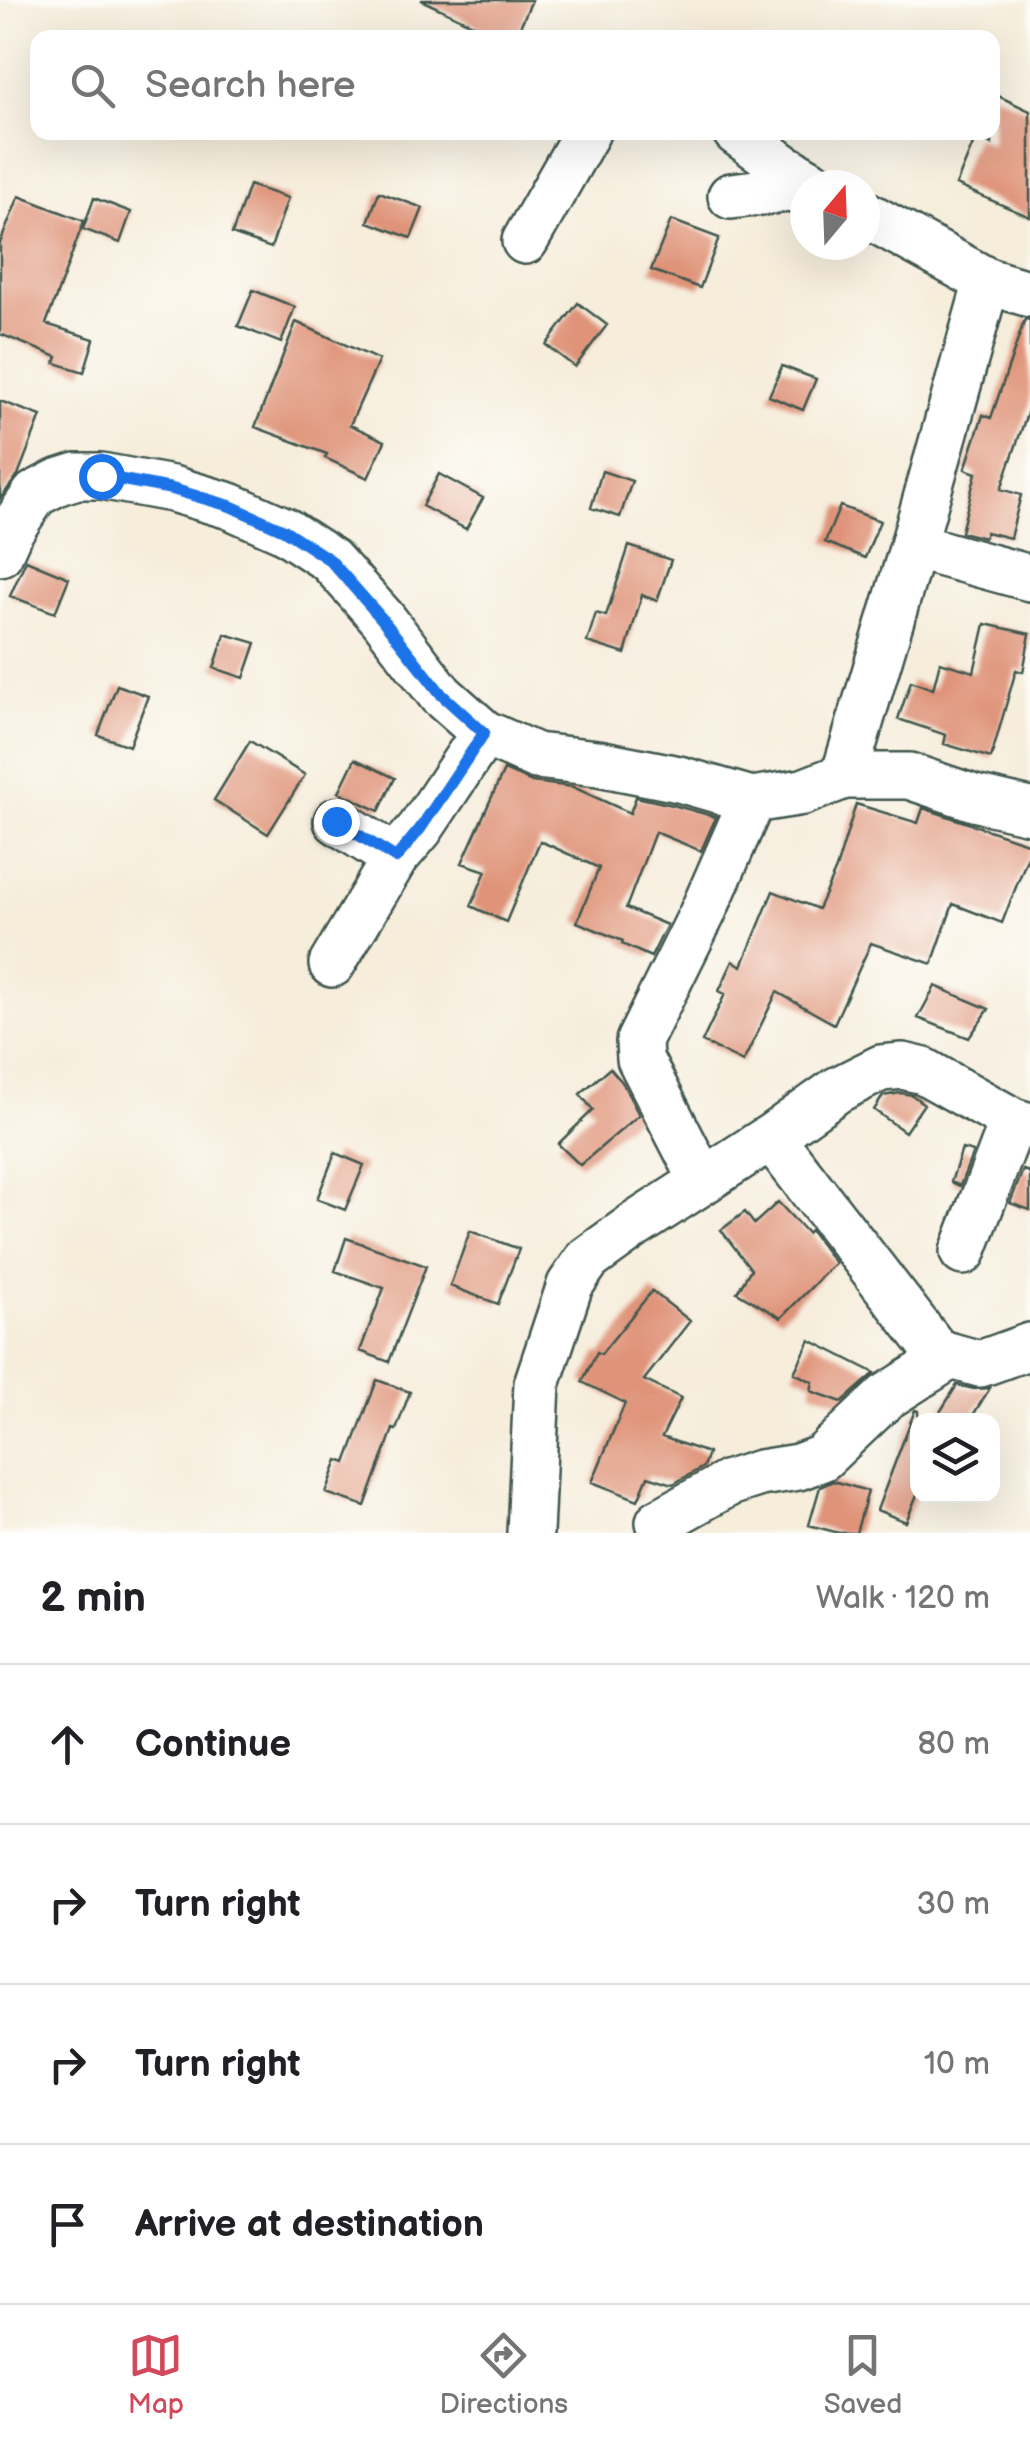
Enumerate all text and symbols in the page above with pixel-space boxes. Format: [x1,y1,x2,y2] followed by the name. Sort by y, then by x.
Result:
[30,30,1000,140] search box
[65,58,120,113] icon: search
[145,63,356,108] text: Search here
[790,170,880,260] north arrow
[79,454,125,500] route start
[314,799,360,845] route end
[910,1413,1000,1503] map controls
[910,1413,1000,1503] button: layers
[40,1573,146,1624] text: 2 min
[816,1579,990,1618] text: Walk · 120 m
[40,1717,95,1772] icon: ahead
[135,1722,291,1767] text: Continue
[917,1725,990,1764] text: 80 m
[40,1877,95,1932] icon: right
[135,1882,300,1927] text: Turn right
[916,1885,990,1924] text: 30 m
[40,2037,95,2092] icon: right
[135,2042,300,2087] text: Turn right
[924,2045,990,2084] text: 10 m
[40,2197,95,2252] icon: arrive
[135,2202,484,2247] text: Arrive at destination
[128,2328,184,2421] tab: Map
[439,2328,568,2421] tab: Directions
[824,2328,902,2421] tab: Saved

